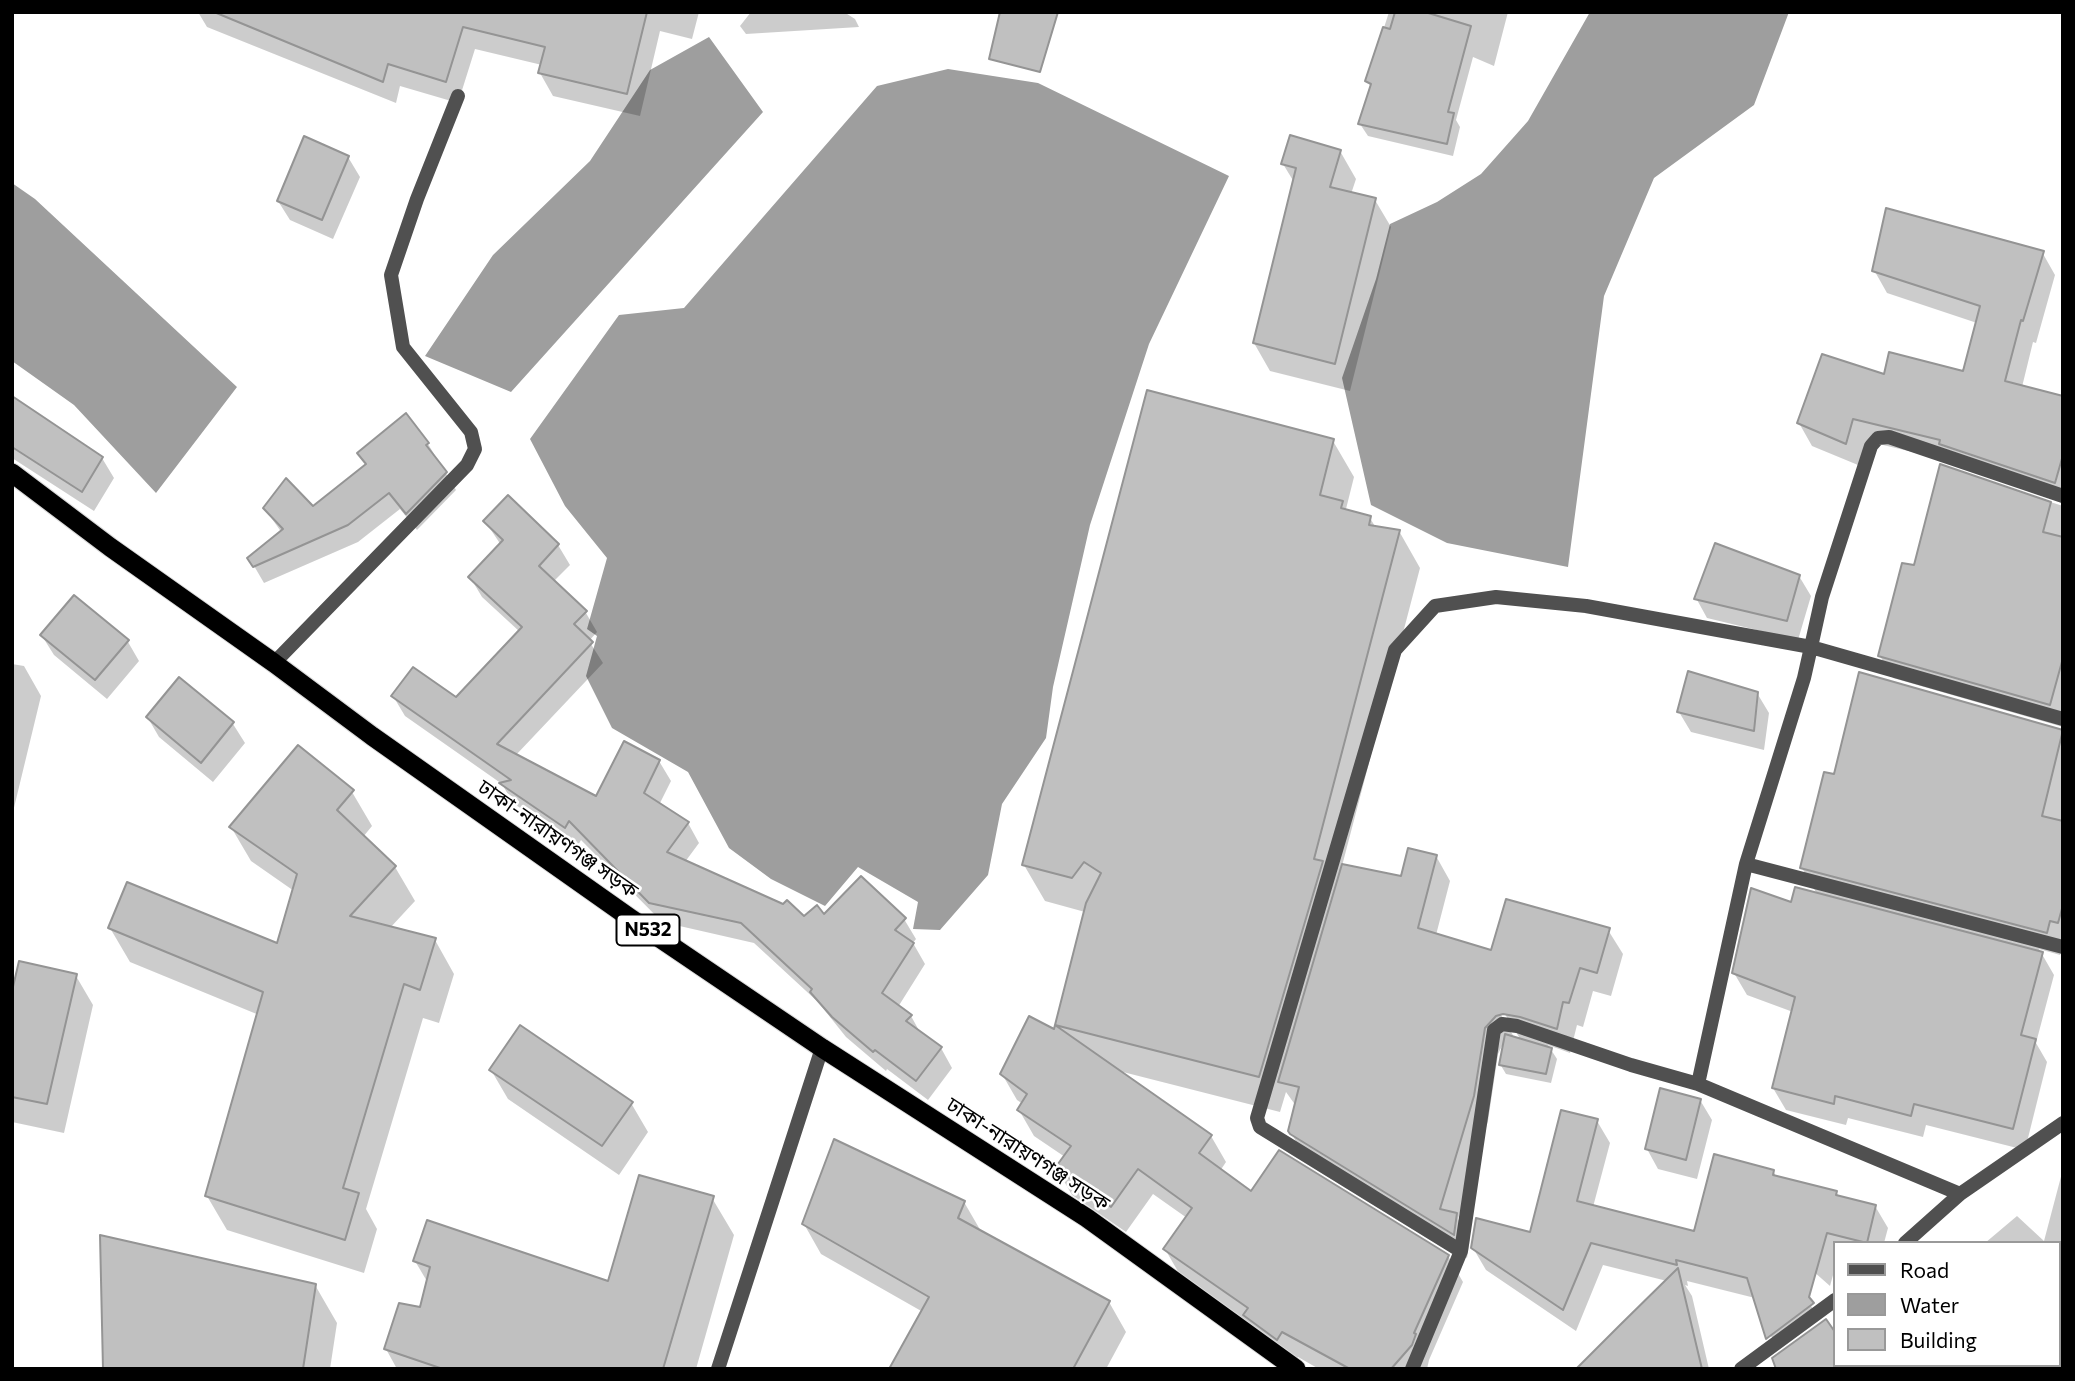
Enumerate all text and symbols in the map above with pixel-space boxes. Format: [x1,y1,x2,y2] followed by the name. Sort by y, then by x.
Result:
[473,774,643,904] street label: ঢাকা-নারায়ণগঞ্জ সড়ক
[616,914,680,946] road number: N532
[942,1092,1114,1216] street label: ঢাকা-নারায়ণগঞ্জ সড়ক
[1834,1241,2061,1367] legend
[1900,1257,1949,1282] text: Road
[1900,1292,1959,1317] text: Water
[1900,1327,1977,1352] text: Building

